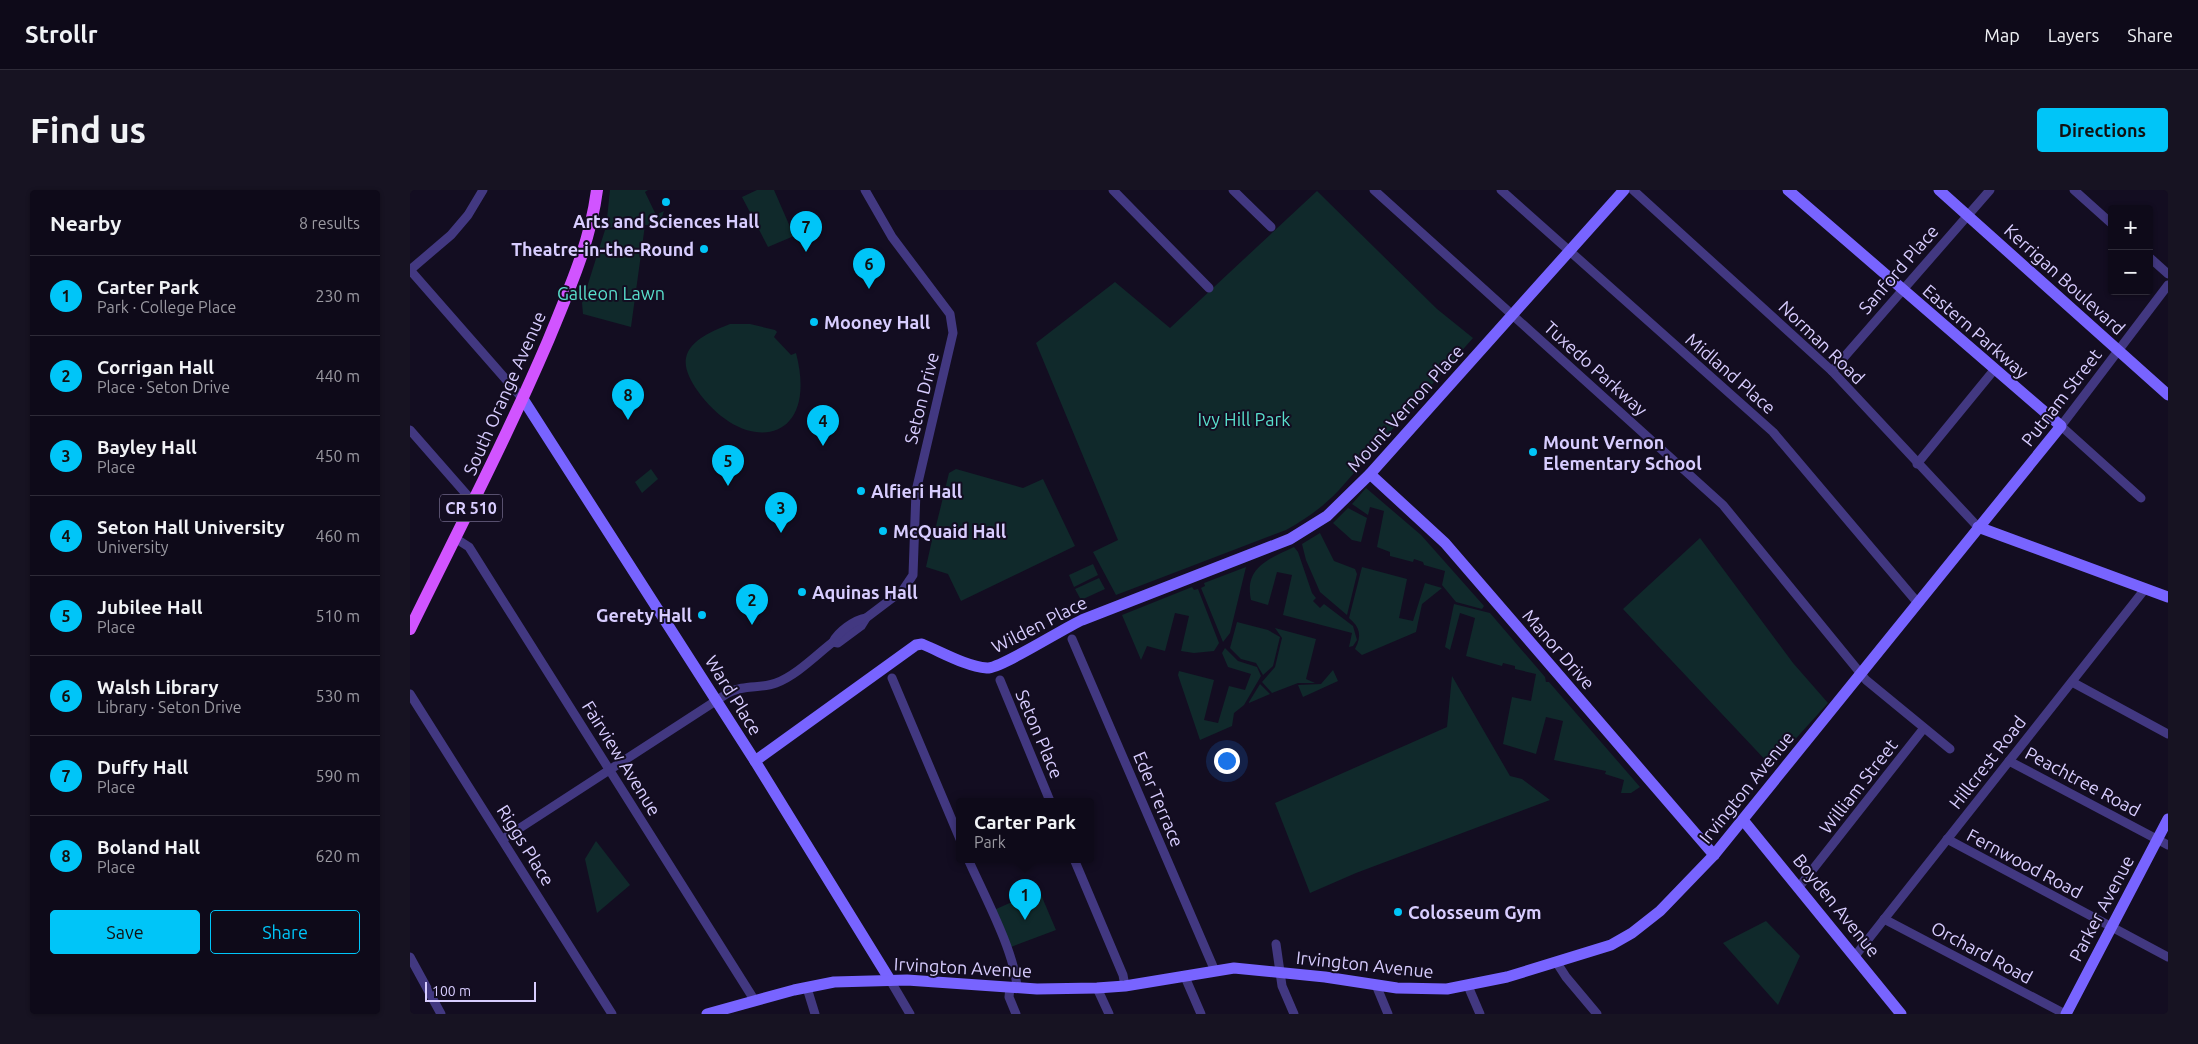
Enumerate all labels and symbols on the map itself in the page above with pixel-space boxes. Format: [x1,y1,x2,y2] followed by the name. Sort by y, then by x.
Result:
[660,196,672,208] marker: Arts and Sciences Hall
[573,211,760,231] place label: Arts and Sciences Hall
[790,211,822,252] pin: 7
[2001,220,2129,338] street label: Kerrigan Boulevard
[1854,221,1942,317] street label: Sanford Place
[511,239,694,259] place label: Theatre-in-the-Round
[698,243,710,255] marker: Theatre-in-the-Round
[853,248,885,289] pin: 6
[1919,280,2033,382] street label: Eastern Parkway
[557,283,665,303] park label: Galleon Lawn
[1775,296,1869,388] street label: Norman Road
[459,308,549,478] street label: South Orange Avenue
[824,312,931,332] place label: Mooney Hall
[808,316,820,328] marker: Mooney Hall
[1540,317,1652,420] street label: Tuxedo Parkway
[1682,329,1780,417] street label: Midland Place
[1343,340,1467,476] street label: Mount Vernon Place
[2017,345,2105,449] street label: Putnam Street
[900,350,942,446] street label: Seton Drive
[612,379,644,420] pin: 8
[807,405,839,446] pin: 4
[1198,409,1290,429] park label: Ivy Hill Park
[1543,432,1702,473] place label: Mount Vernon Elementary School
[712,445,744,486] pin: 5
[1527,446,1539,458] marker: Mount Vernon Elementary School
[871,481,963,501] place label: Alfieri Hall
[855,485,867,497] marker: Alfieri Hall
[765,492,797,533] pin: 3
[440,494,502,522] road number: CR 510
[893,521,1007,541] place label: McQuaid Hall
[877,525,889,537] marker: McQuaid Hall
[812,582,918,602] place label: Aquinas Hall
[736,584,768,625] pin: 2
[796,586,808,598] marker: Aquinas Hall
[988,591,1090,657] street label: Wilden Place
[596,605,693,625] place label: Gerety Hall
[1519,605,1599,693] street label: Manor Drive
[696,609,708,621] marker: Gerety Hall
[702,652,766,738] street label: Ward Place
[1012,687,1068,781] street label: Seton Place
[579,697,665,819] street label: Fairview Avenue
[1945,712,2029,812] street label: Hillcrest Road
[1695,727,1797,847] street label: Irvington Avenue
[1815,735,1901,837] street label: William Street
[2022,742,2144,820] street label: Peachtree Road
[1130,748,1188,850] street label: Eder Terrace
[1214,748,1240,774] your location
[493,801,559,889] street label: Riggs Place
[1964,824,2086,902] street label: Fernwood Road
[1790,850,1884,960] street label: Boyden Avenue
[2065,852,2137,964] street label: Parker Avenue
[1009,879,1041,920] pin: 1
[1408,902,1541,922] place label: Colosseum Gym
[1392,906,1404,918] marker: Colosseum Gym
[1928,917,2036,987] street label: Orchard Road
[1295,947,1435,981] street label: Irvington Avenue
[893,953,1033,981] street label: Irvington Avenue
[425,979,536,1002] scale bar

